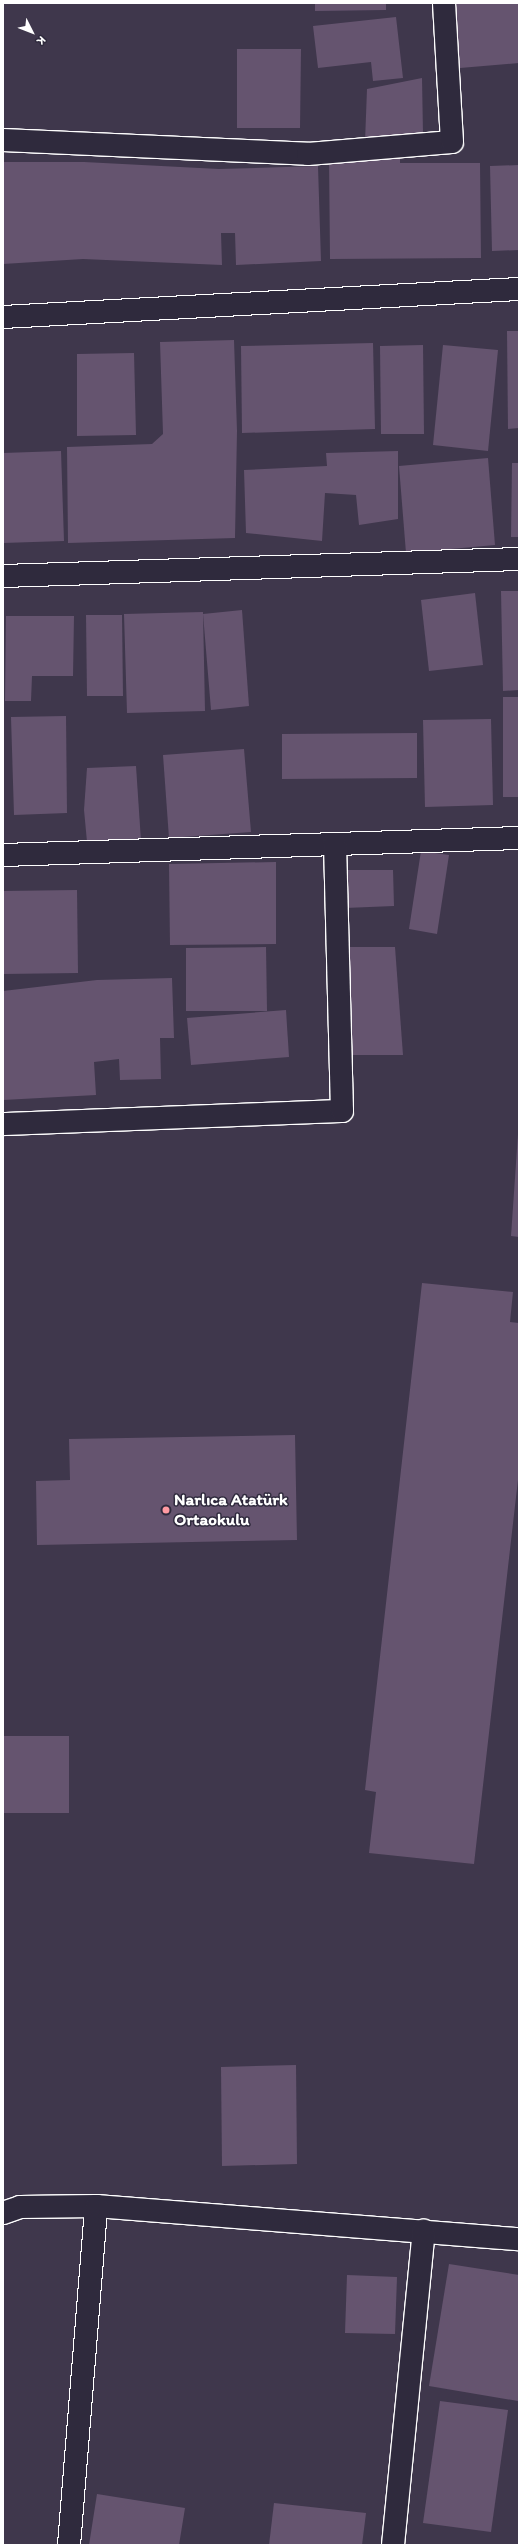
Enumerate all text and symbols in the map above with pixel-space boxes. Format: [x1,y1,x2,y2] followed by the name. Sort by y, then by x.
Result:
[12,12,52,52] north arrow
[34,33,48,47] text: K
[174,1490,288,1530] place label: Narlıca Atatürk Ortaokulu
[161,1505,171,1515] marker: Narlıca Atatürk Ortaokulu

